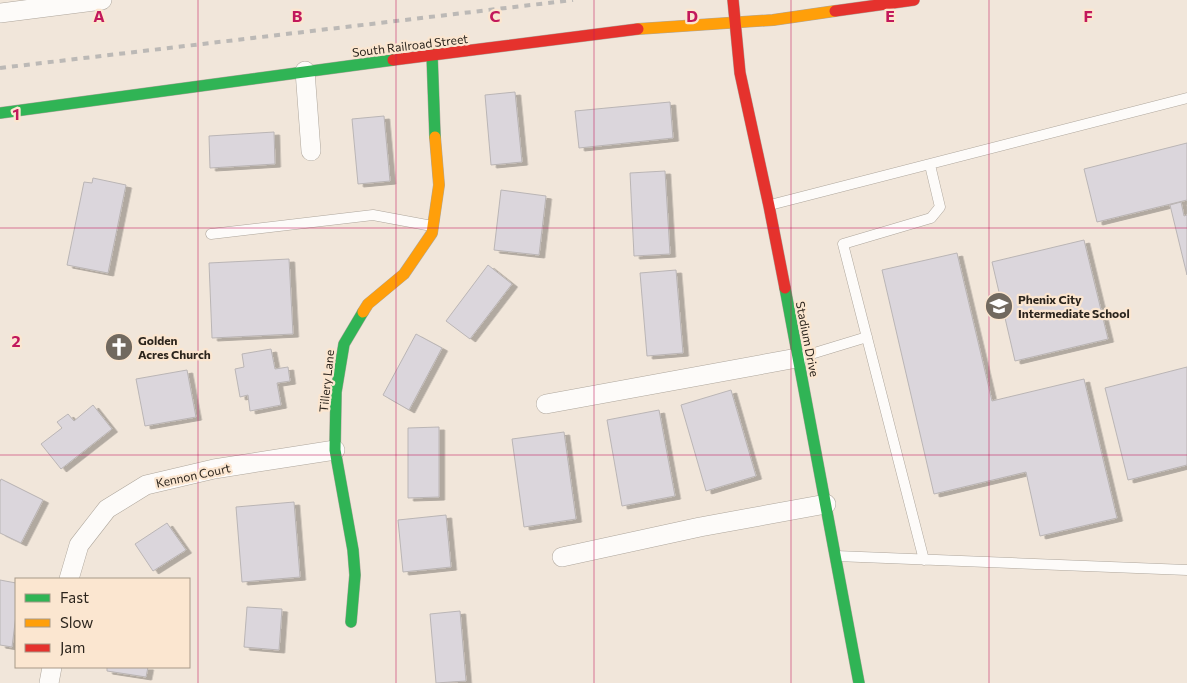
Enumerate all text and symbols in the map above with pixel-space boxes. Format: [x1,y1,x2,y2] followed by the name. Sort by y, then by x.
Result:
[93,6,105,25] text: A
[292,6,303,25] text: B
[490,6,501,25] text: C
[686,6,698,25] text: D
[885,6,895,25] text: E
[1083,6,1093,25] text: F
[351,31,469,59] street label: South Railroad Street
[12,104,20,123] text: 1
[984,291,1014,321] school or university icon: Phenix City Intermediate School
[1018,292,1130,320] place label: Phenix City Intermediate School
[794,300,822,378] street label: Stadium Drive
[11,331,21,350] text: 2
[104,332,134,362] church icon: Golden Acres Church
[138,333,211,361] place label: Golden Acres Church
[316,349,336,413] street label: Tillery Lane
[154,460,232,490] street label: Kennon Court
[15,578,190,668] legend
[60,588,89,606] text: Fast
[60,613,93,631] text: Slow
[60,638,85,656] text: Jam

